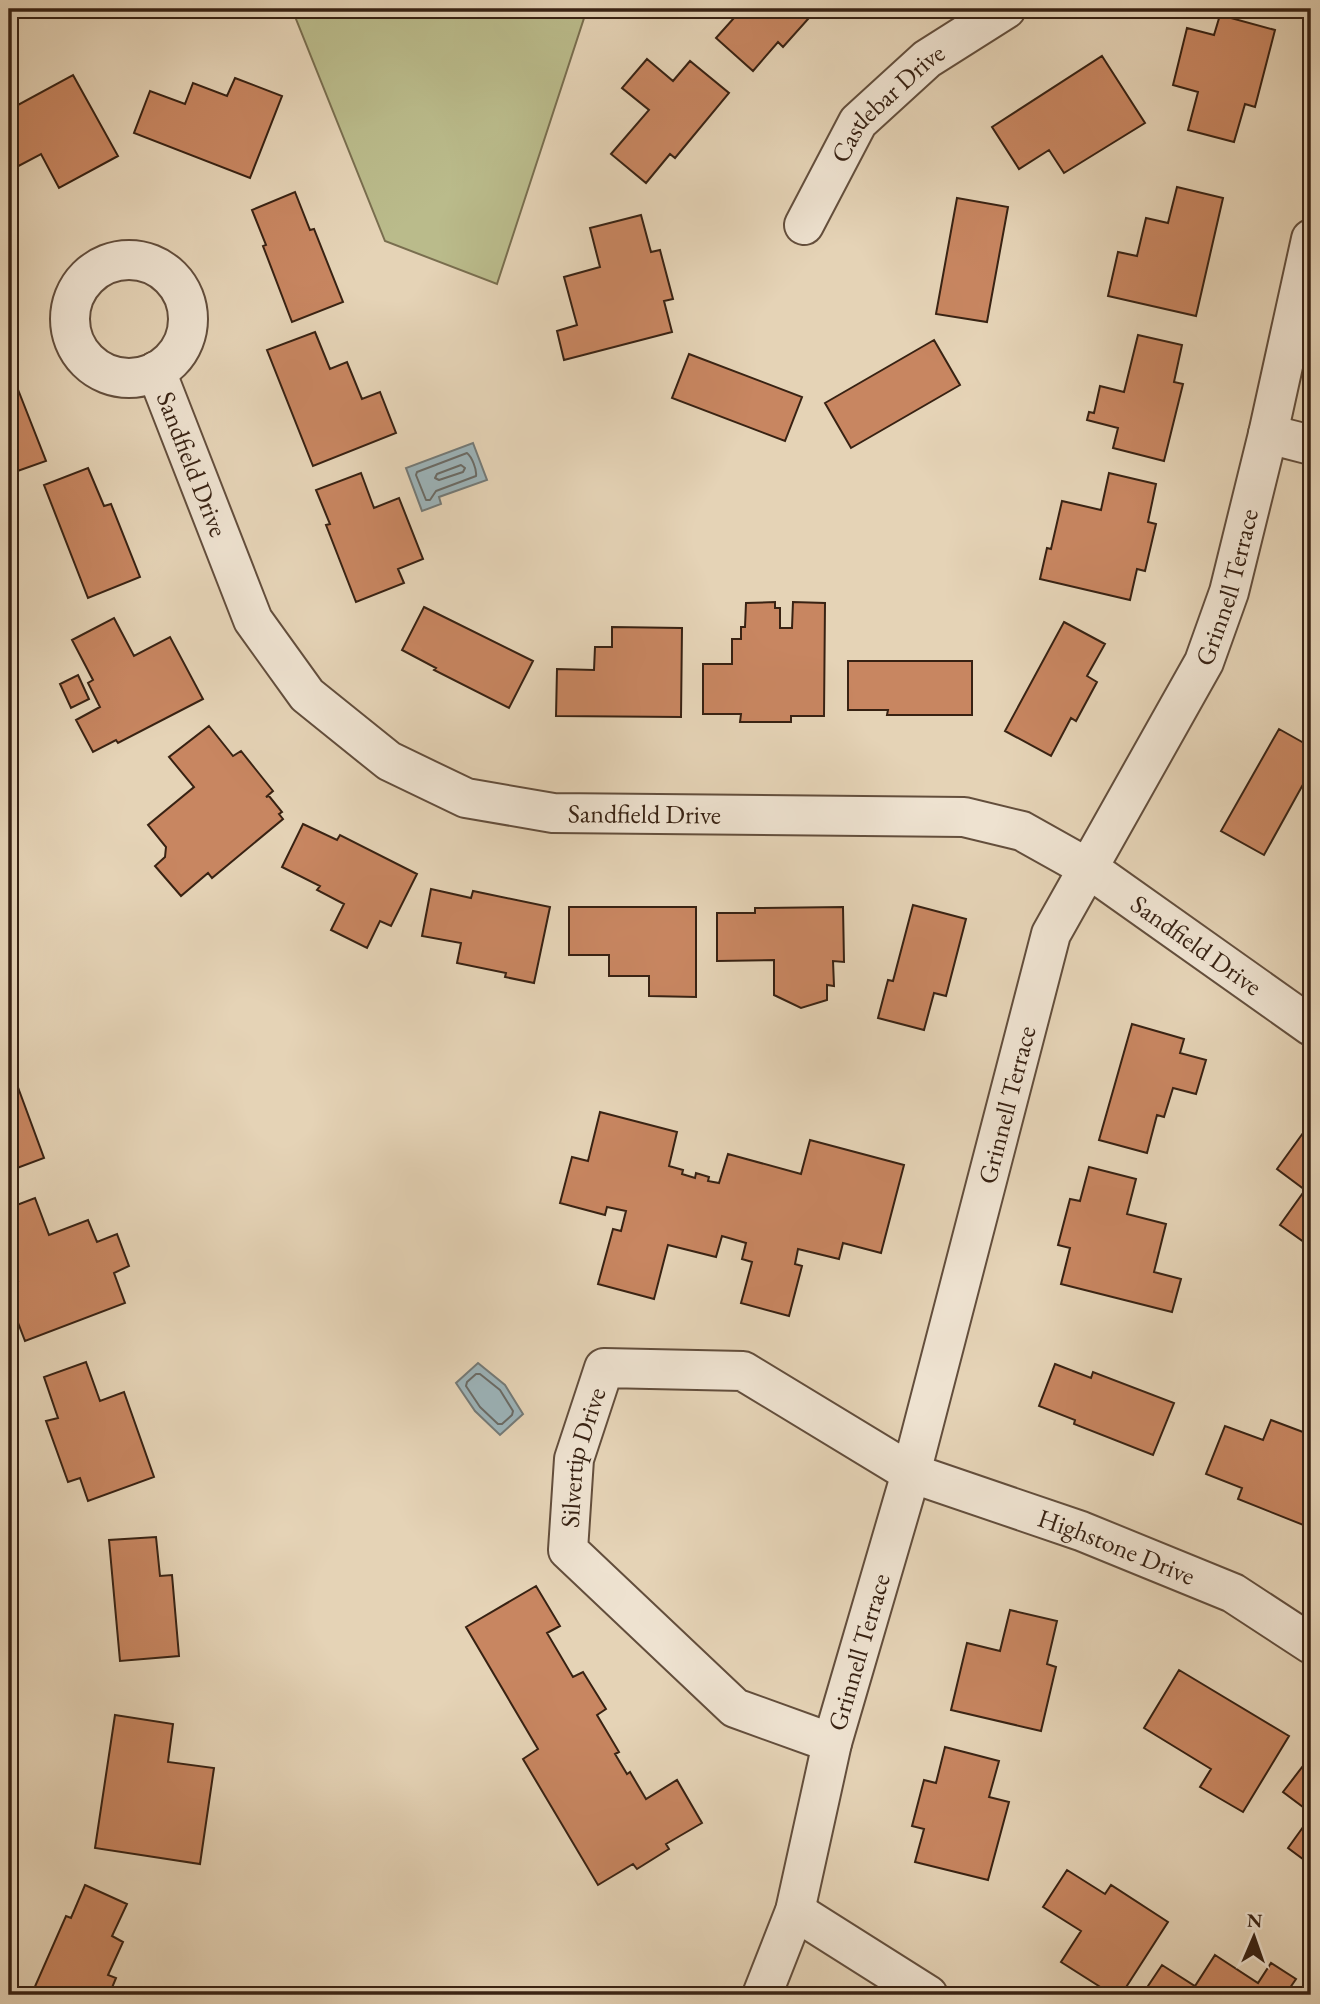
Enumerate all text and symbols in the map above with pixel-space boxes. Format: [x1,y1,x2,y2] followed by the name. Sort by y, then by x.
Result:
[823,35,951,168] street label: Castlebar Drive
[149,387,236,542] street label: Sandfield Drive
[1187,505,1266,670] street label: Grinnell Terrace
[568,796,721,832] street label: Sandfield Drive
[1124,887,1269,1003] street label: Sandfield Drive
[970,1022,1043,1188] street label: Grinnell Terrace
[553,1383,613,1529] street label: Silvertip Drive
[1034,1501,1200,1593] street label: Highstone Drive
[820,1570,898,1735] street label: Grinnell Terrace
[1218,1902,1288,1972] north arrow
[1246,1908,1263,1933] text: N

